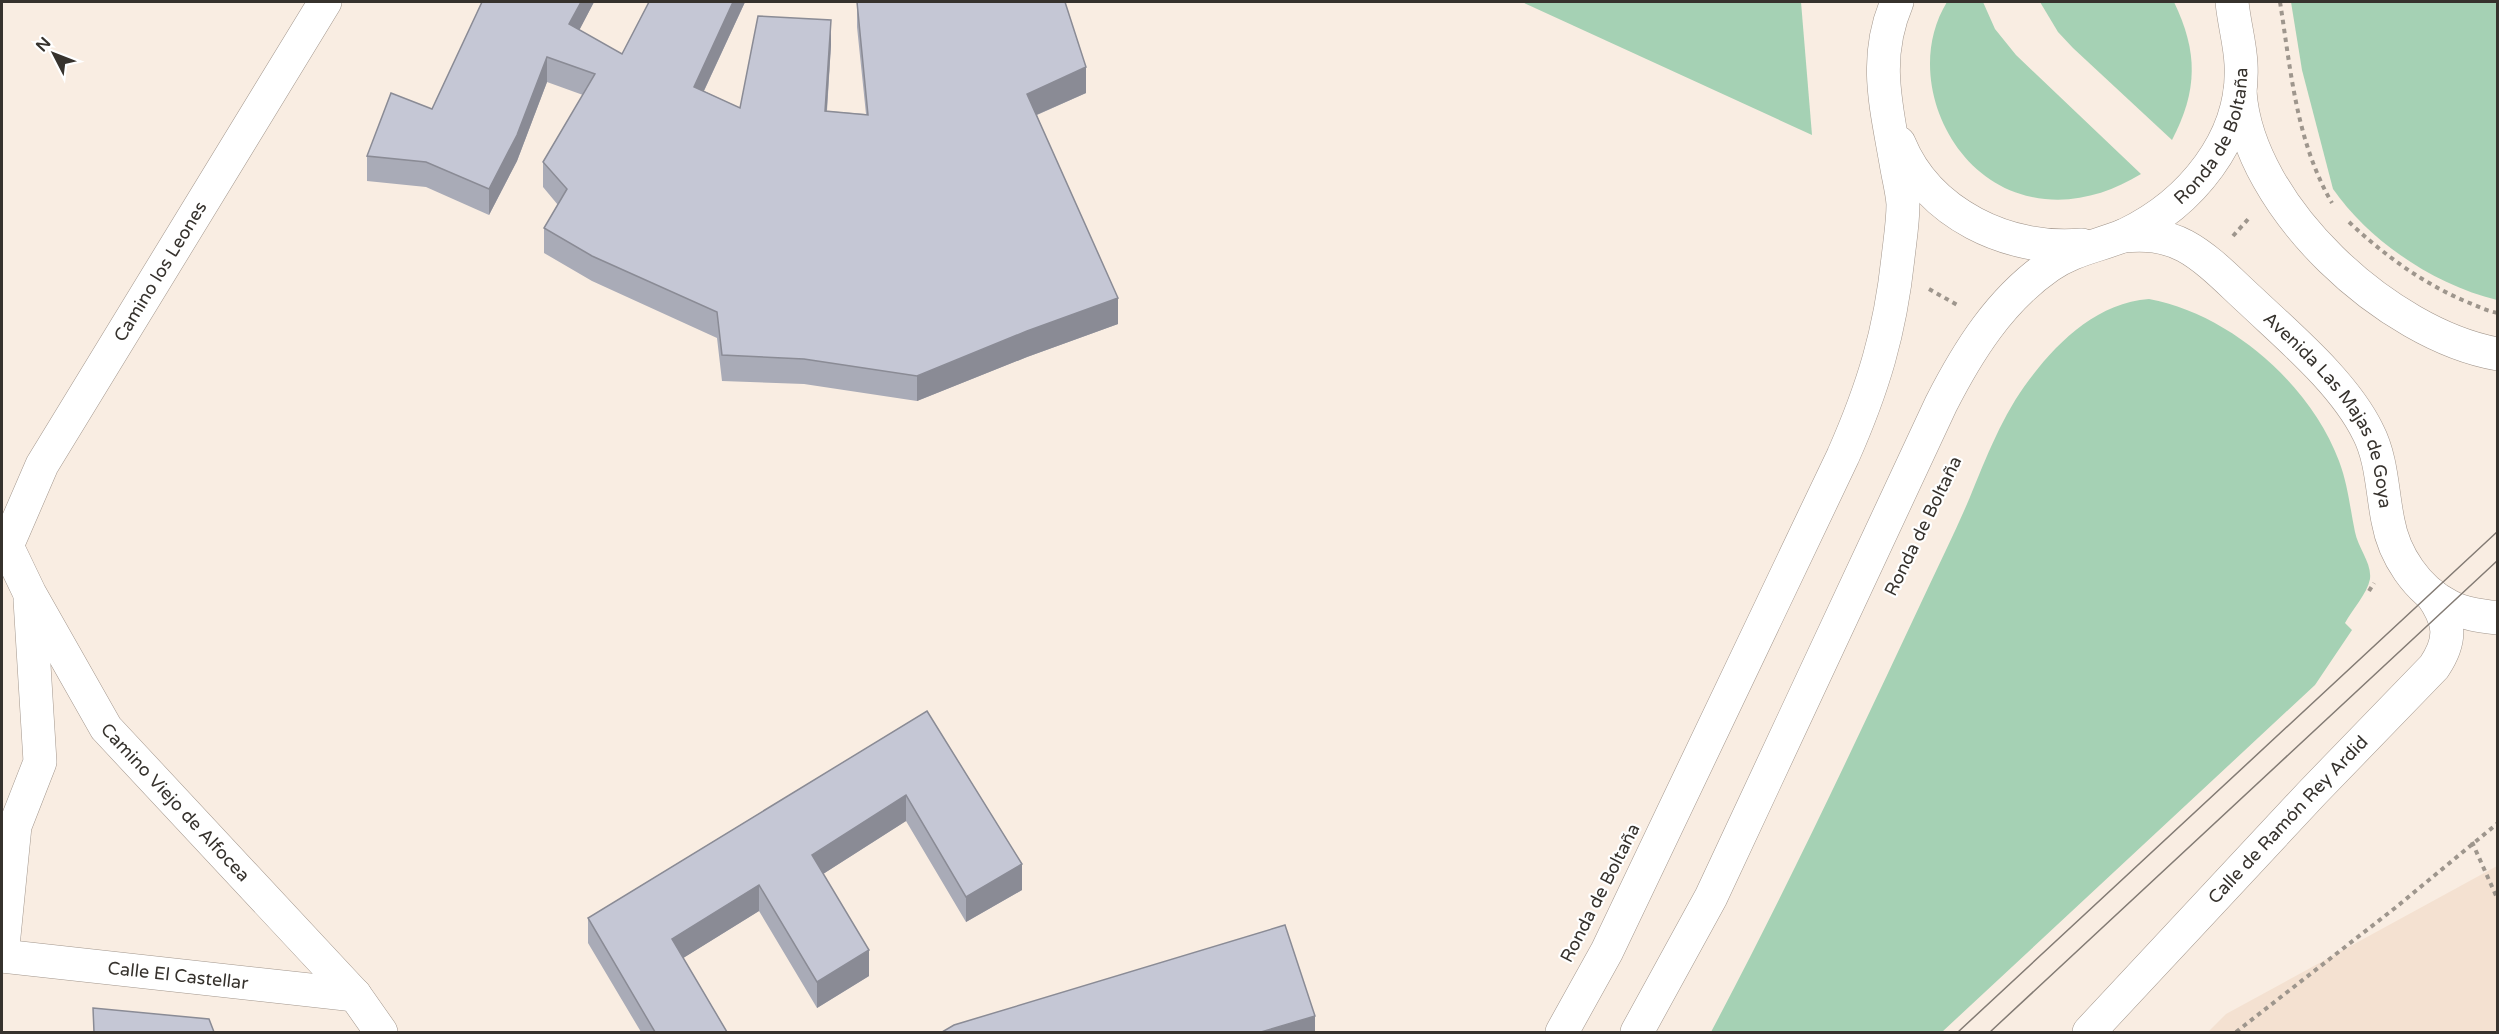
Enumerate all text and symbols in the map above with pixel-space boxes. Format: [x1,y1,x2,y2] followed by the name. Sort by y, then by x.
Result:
[24,24,84,84] north arrow
[32,33,55,56] text: N
[2169,67,2252,209] street label: Ronda de Boltaña
[109,197,211,346] street label: Camino los Leones
[2259,307,2397,510] street label: Avenida Las Majas de Goya
[1880,452,1966,600] street label: Ronda de Boltaña
[96,719,255,886] street label: Camino Viejo de Alfocea
[2203,731,2373,908] street label: Calle de Ramón Rey Ardid
[1555,820,1645,966] street label: Ronda de Boltaña
[106,957,249,994] street label: Calle El Castellar

